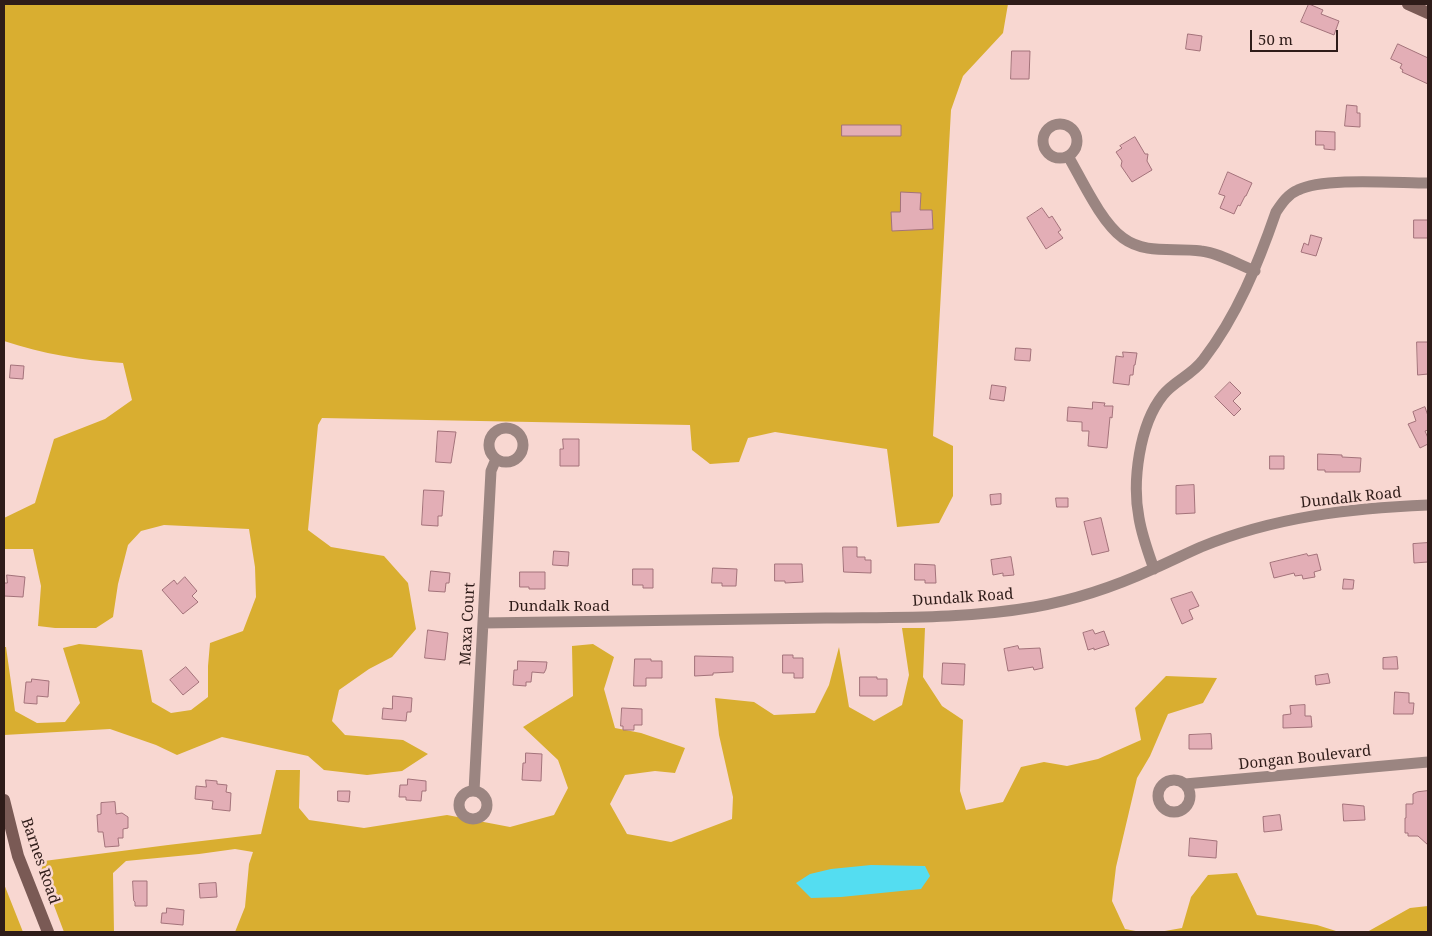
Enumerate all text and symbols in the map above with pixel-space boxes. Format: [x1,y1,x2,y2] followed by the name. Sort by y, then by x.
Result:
[1252,20,1340,52] scale bar
[1258,29,1293,49] text: 50 m
[1300,484,1402,512] street label: Dundalk Road
[457,582,479,666] street label: Maxa Court
[912,585,1014,611] street label: Dundalk Road
[508,598,610,616] street label: Dundalk Road
[1238,742,1372,774] street label: Dongan Boulevard
[17,816,63,906] street label: Barnes Road

